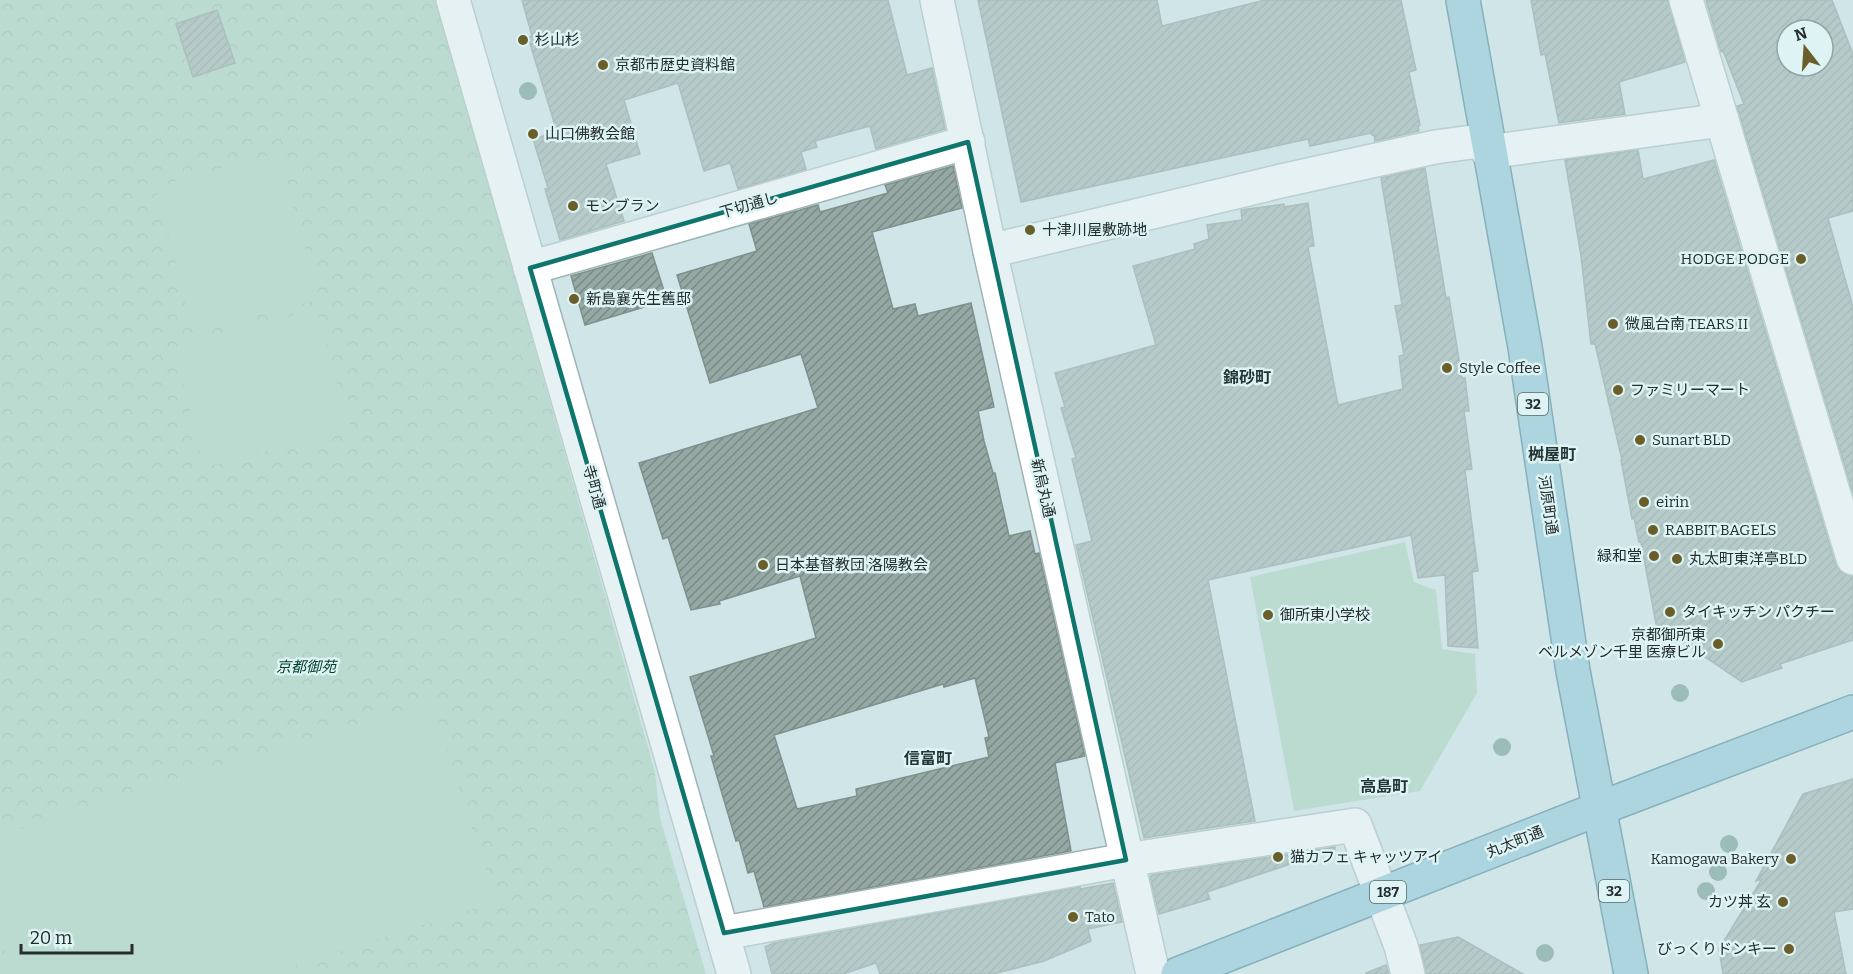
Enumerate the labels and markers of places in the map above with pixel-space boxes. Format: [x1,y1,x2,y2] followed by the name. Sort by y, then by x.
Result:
[535,31,580,49] place label: 杉山杉
[516,33,530,47] marker: 杉山杉
[615,56,735,74] place label: 京都市歴史資料館
[596,58,610,72] marker: 京都市歴史資料館
[545,125,635,143] place label: 山口佛教会館
[526,127,540,141] marker: 山口佛教会館
[585,197,660,215] place label: モンブラン
[566,199,580,213] marker: モンブラン
[1042,221,1147,239] place label: 十津川屋敷跡地
[1023,223,1037,237] marker: 十津川屋敷跡地
[1681,250,1789,268] place label: HODGE PODGE
[1794,252,1808,266] marker: HODGE PODGE
[586,290,691,308] place label: 新島襄先生舊邸
[567,292,581,306] marker: 新島襄先生舊邸
[1625,315,1748,333] place label: 微風台南 TEARS II
[1606,317,1620,331] marker: 微風台南 TEARS II
[1459,359,1541,377] place label: Style Coffee
[1440,361,1454,375] marker: Style Coffee
[1630,381,1750,399] place label: ファミリーマート
[1611,383,1625,397] marker: ファミリーマート
[1652,431,1731,449] place label: Sunart BLD
[1633,433,1647,447] marker: Sunart BLD
[1656,493,1690,511] place label: eirin
[1637,495,1651,509] marker: eirin
[1665,521,1776,539] place label: RABBIT BAGELS
[1646,523,1660,537] marker: RABBIT BAGELS
[1597,547,1642,565] place label: 緑和堂
[1647,549,1661,563] marker: 緑和堂
[1689,550,1807,568] place label: 丸太町東洋亭BLD
[1670,552,1684,566] marker: 丸太町東洋亭BLD
[775,556,928,574] place label: 日本基督教団 洛陽教会
[756,558,770,572] marker: 日本基督教団 洛陽教会
[1682,603,1835,621] place label: タイキッチン パクチー
[1663,605,1677,619] marker: タイキッチン パクチー
[1280,606,1370,624] place label: 御所東小学校
[1261,608,1275,622] marker: 御所東小学校
[1538,626,1706,661] place label: 京都御所東 ベルメゾン千里 医療ビル
[1711,637,1725,651] marker: 京都御所東 ベルメゾン千里 医療ビル
[1290,848,1442,866] place label: 猫カフェ キャッツアイ
[1271,850,1285,864] marker: 猫カフェ キャッツアイ
[1650,850,1779,868] place label: Kamogawa Bakery
[1784,852,1798,866] marker: Kamogawa Bakery
[1708,893,1771,911] place label: カツ丼 玄
[1776,895,1790,909] marker: カツ丼 玄
[1085,908,1115,926] place label: Tato
[1066,910,1080,924] marker: Tato
[1657,940,1777,958] place label: びっくりドンキー
[1782,942,1796,956] marker: びっくりドンキー

